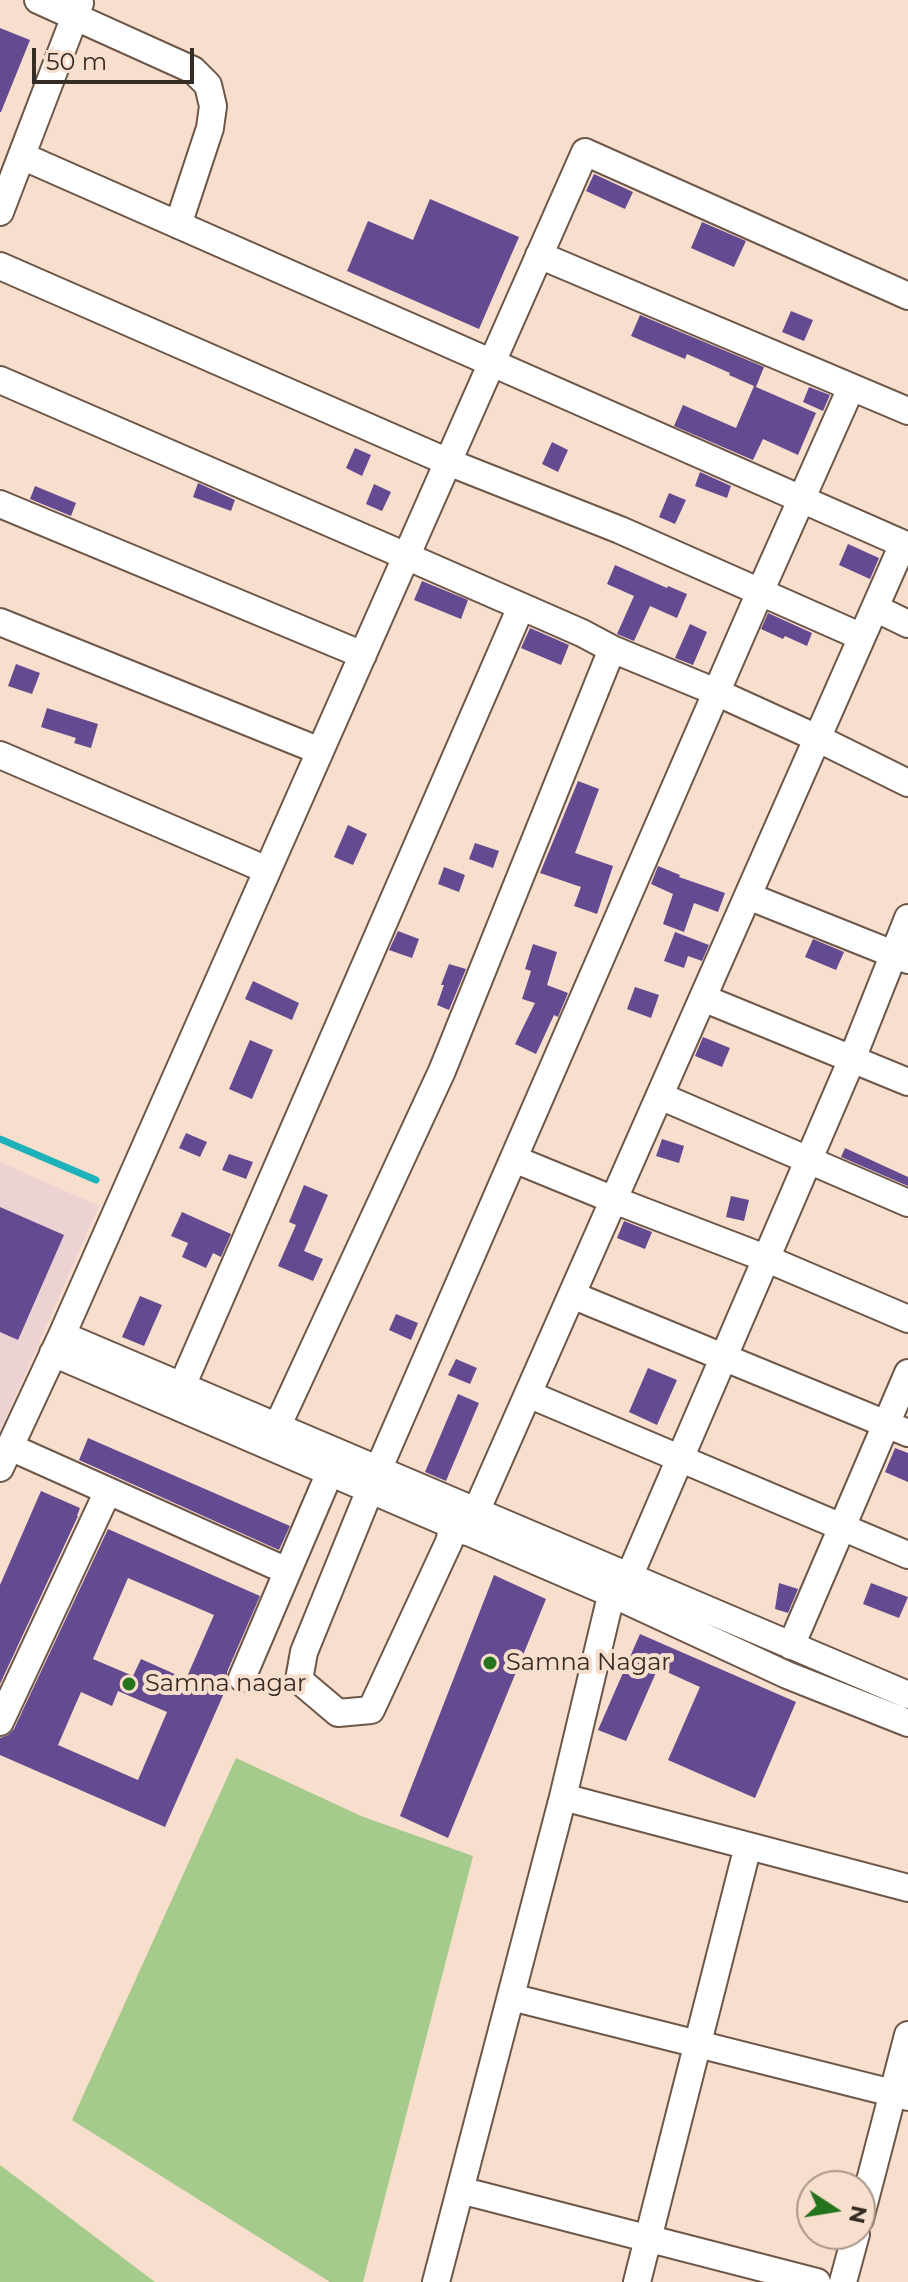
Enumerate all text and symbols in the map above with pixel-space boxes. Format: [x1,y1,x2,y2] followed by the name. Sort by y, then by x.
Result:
[36,32,198,82] scale bar
[46,47,107,76] text: 50 m
[506,1649,671,1677] place label: Samna Nagar
[481,1654,499,1672] marker: Samna Nagar
[145,1670,307,1698] place label: Samna nagar
[120,1675,138,1693] marker: Samna nagar
[796,2170,876,2250] north arrow
[843,2203,873,2226] text: N

